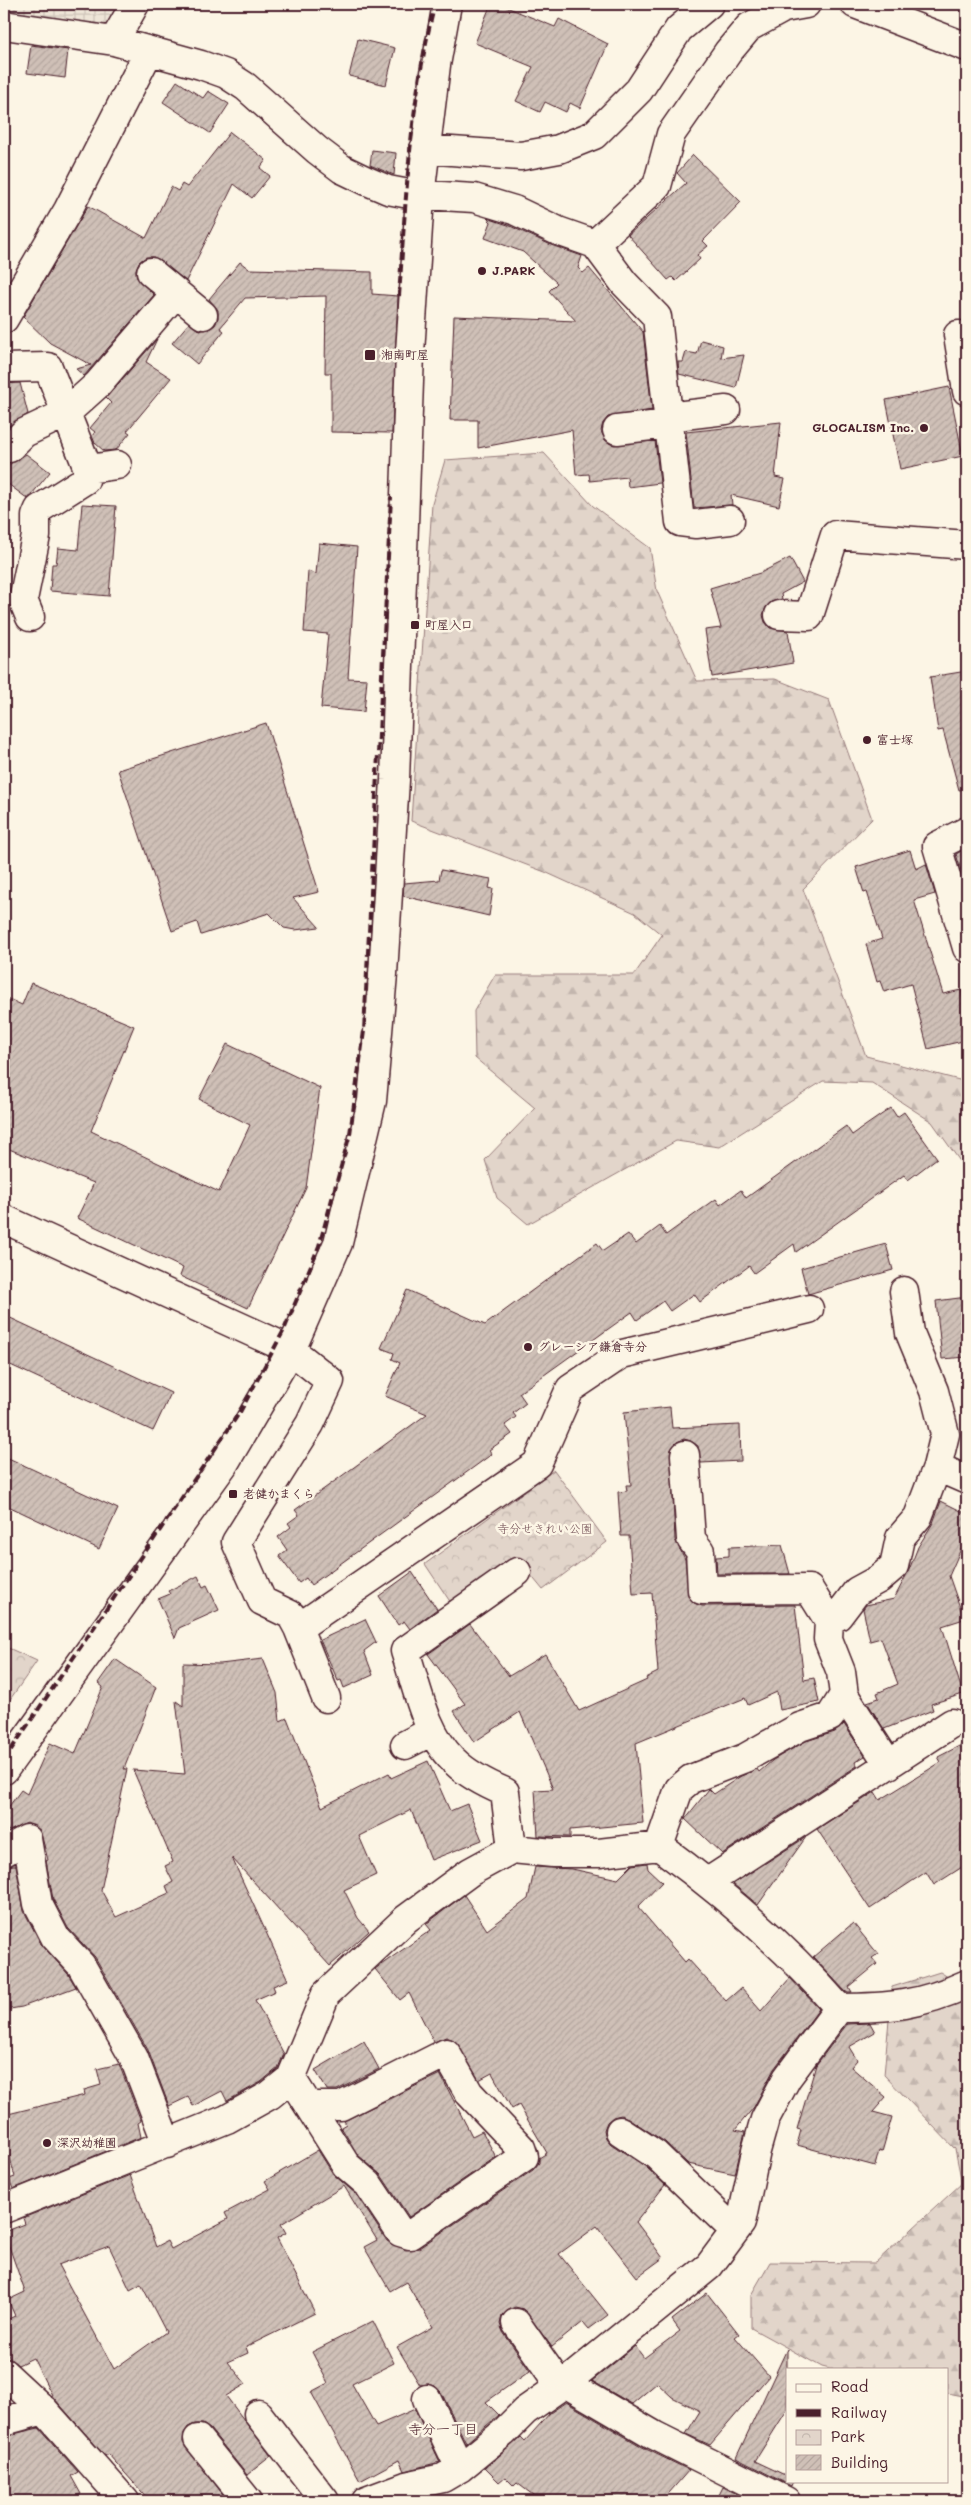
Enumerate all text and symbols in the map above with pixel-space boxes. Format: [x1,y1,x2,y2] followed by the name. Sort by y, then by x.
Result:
[492,262,536,278] place label: J.PARK
[476,265,488,277] marker: J.PARK
[381,346,429,362] place label: 湘南町屋
[363,348,377,362] marker: 湘南町屋
[812,419,914,435] place label: GLOCALISM Inc.
[918,422,930,434] marker: GLOCALISM Inc.
[425,616,473,632] place label: 町屋入口
[409,619,421,631] marker: 町屋入口
[877,731,913,747] place label: 富士塚
[861,734,873,746] marker: 富士塚
[538,1338,647,1354] place label: グレーシア鎌倉寺分
[522,1341,534,1353] marker: グレーシア鎌倉寺分
[243,1485,315,1501] place label: 老健かまくら
[227,1488,239,1500] marker: 老健かまくら
[497,1520,593,1536] park label: 寺分せきれい公園
[57,2134,117,2150] place label: 深沢幼稚園
[41,2137,53,2149] marker: 深沢幼稚園
[786,2368,948,2482] legend
[831,2376,868,2396] text: Road
[831,2402,887,2422] text: Railway
[408,2419,478,2438] district label: 寺分一丁目
[831,2426,865,2446] text: Park
[831,2452,888,2472] text: Building

